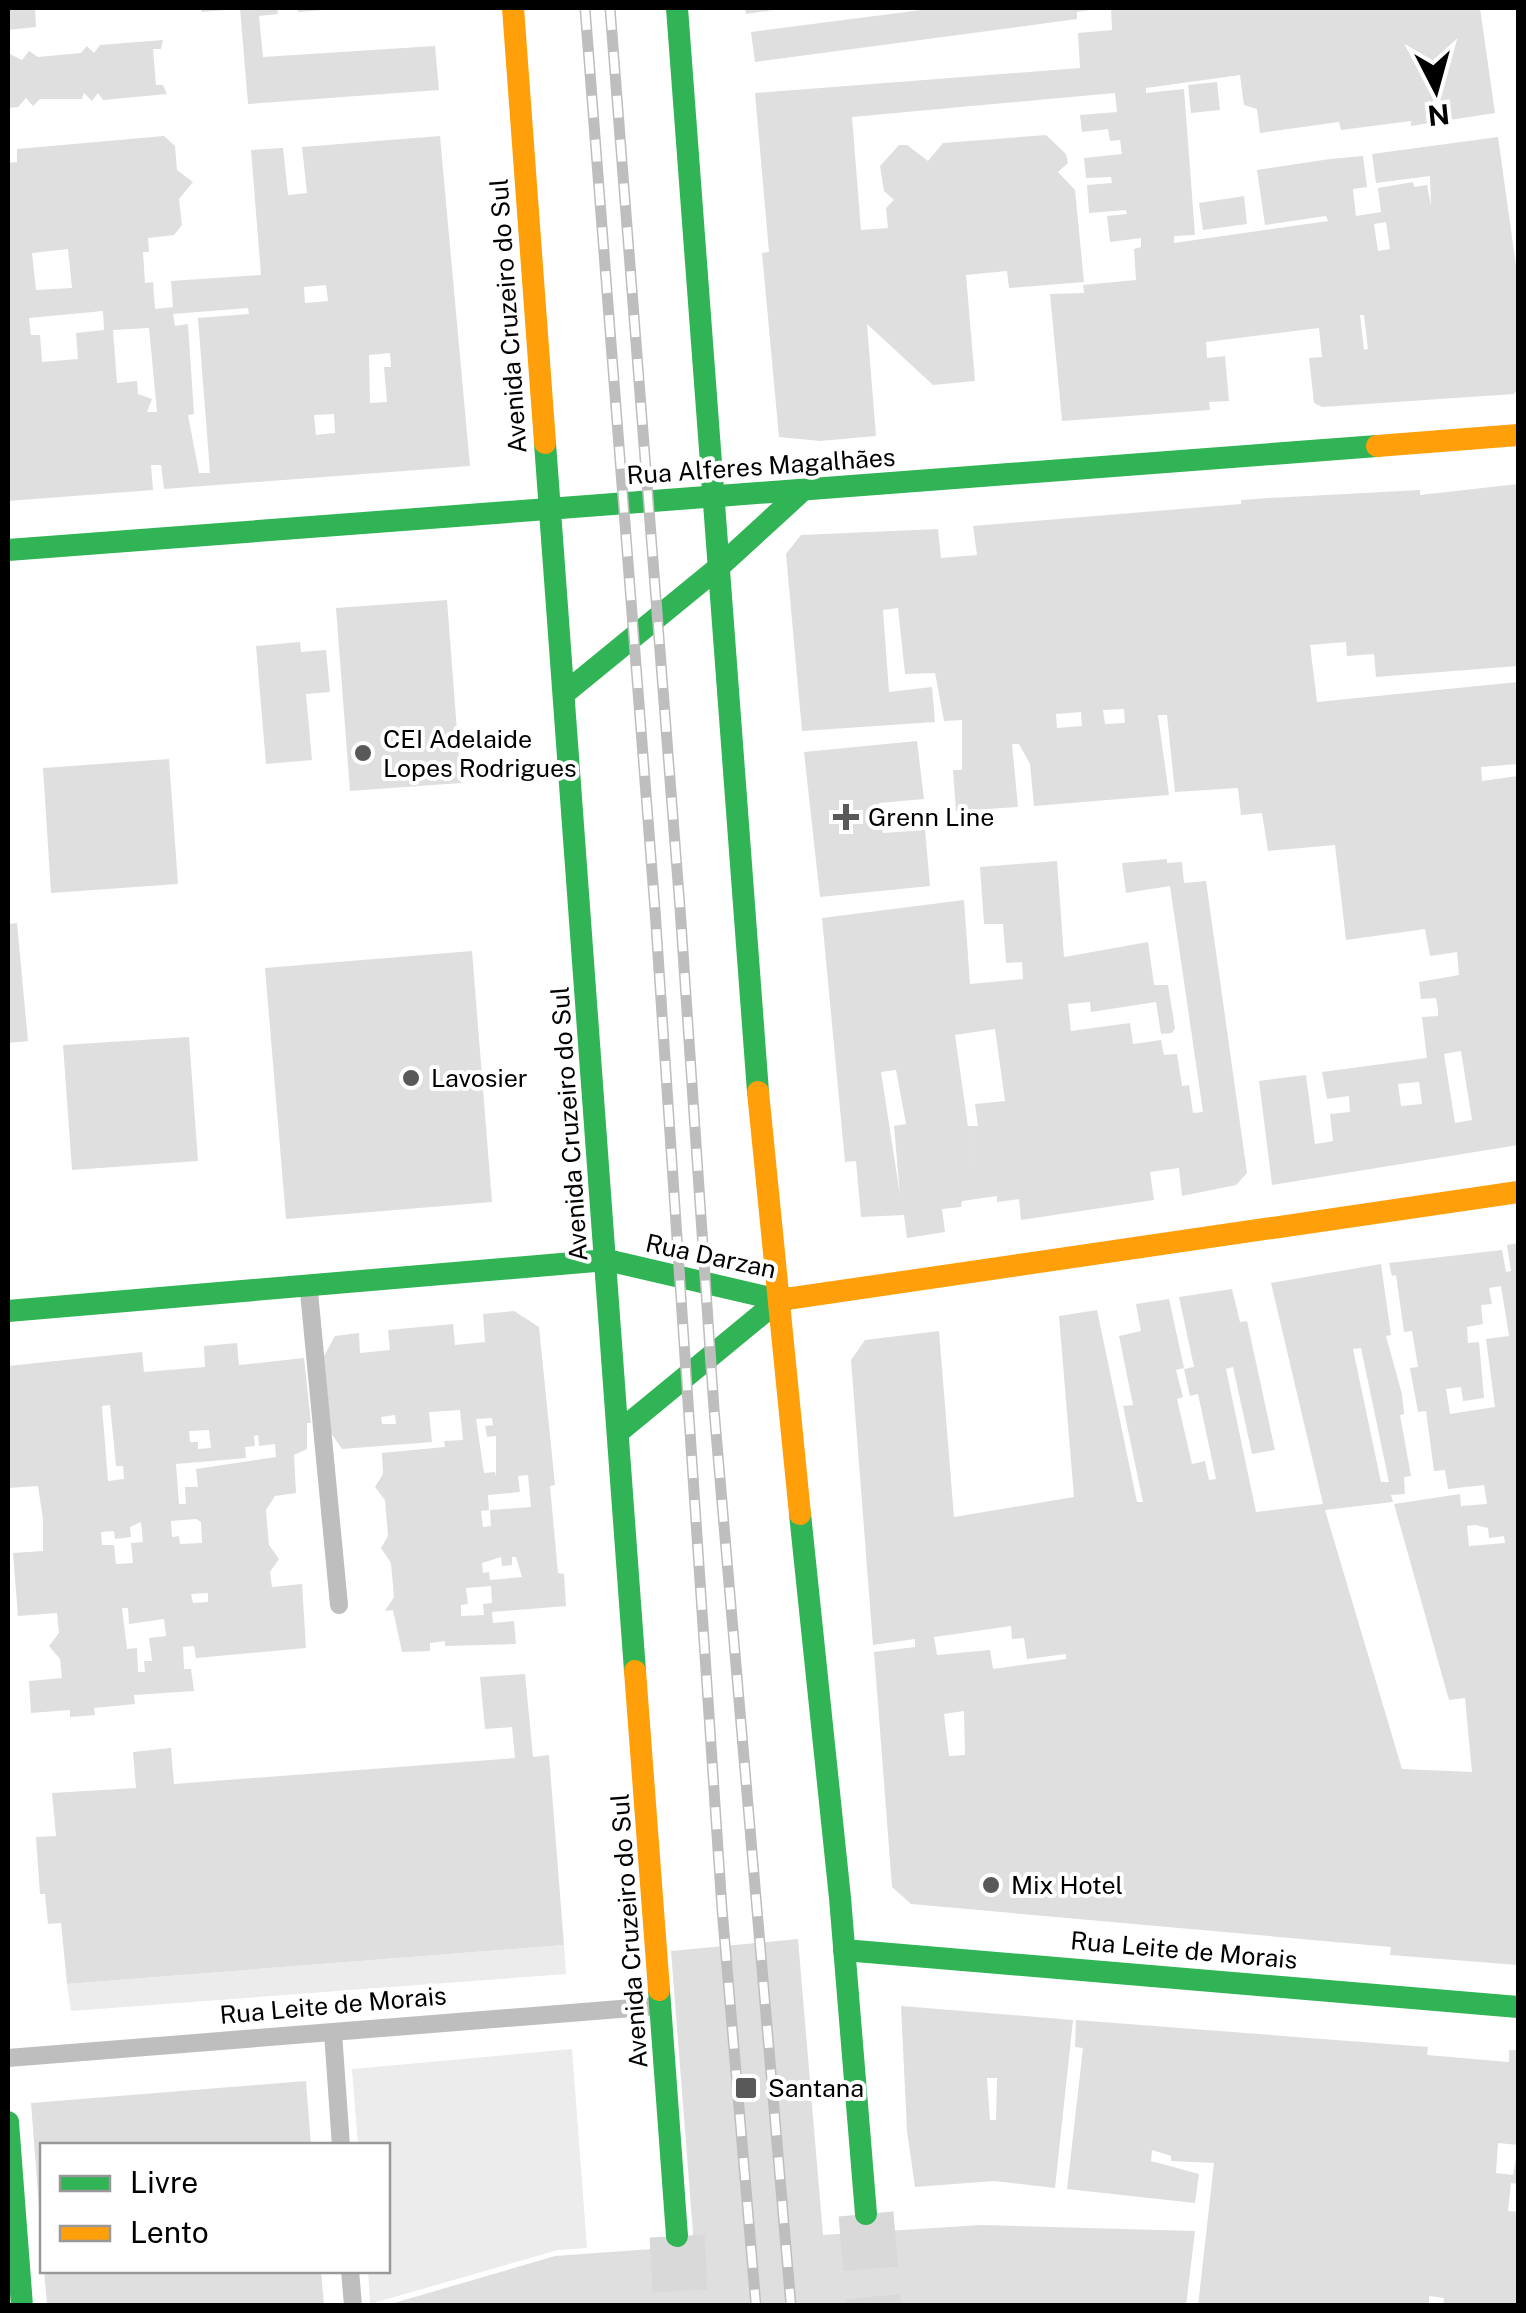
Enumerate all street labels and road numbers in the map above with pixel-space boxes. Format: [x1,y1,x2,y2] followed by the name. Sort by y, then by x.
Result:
[483,178,533,454] street label: Avenida Cruzeiro do Sul
[626,442,896,490] street label: Rua Alferes Magalhães
[544,986,594,1262] street label: Avenida Cruzeiro do Sul
[643,1228,779,1284] street label: Rua Darzan
[604,1793,654,2069] street label: Avenida Cruzeiro do Sul
[1069,1925,1299,1975] street label: Rua Leite de Morais
[218,1980,448,2030] street label: Rua Leite de Morais

